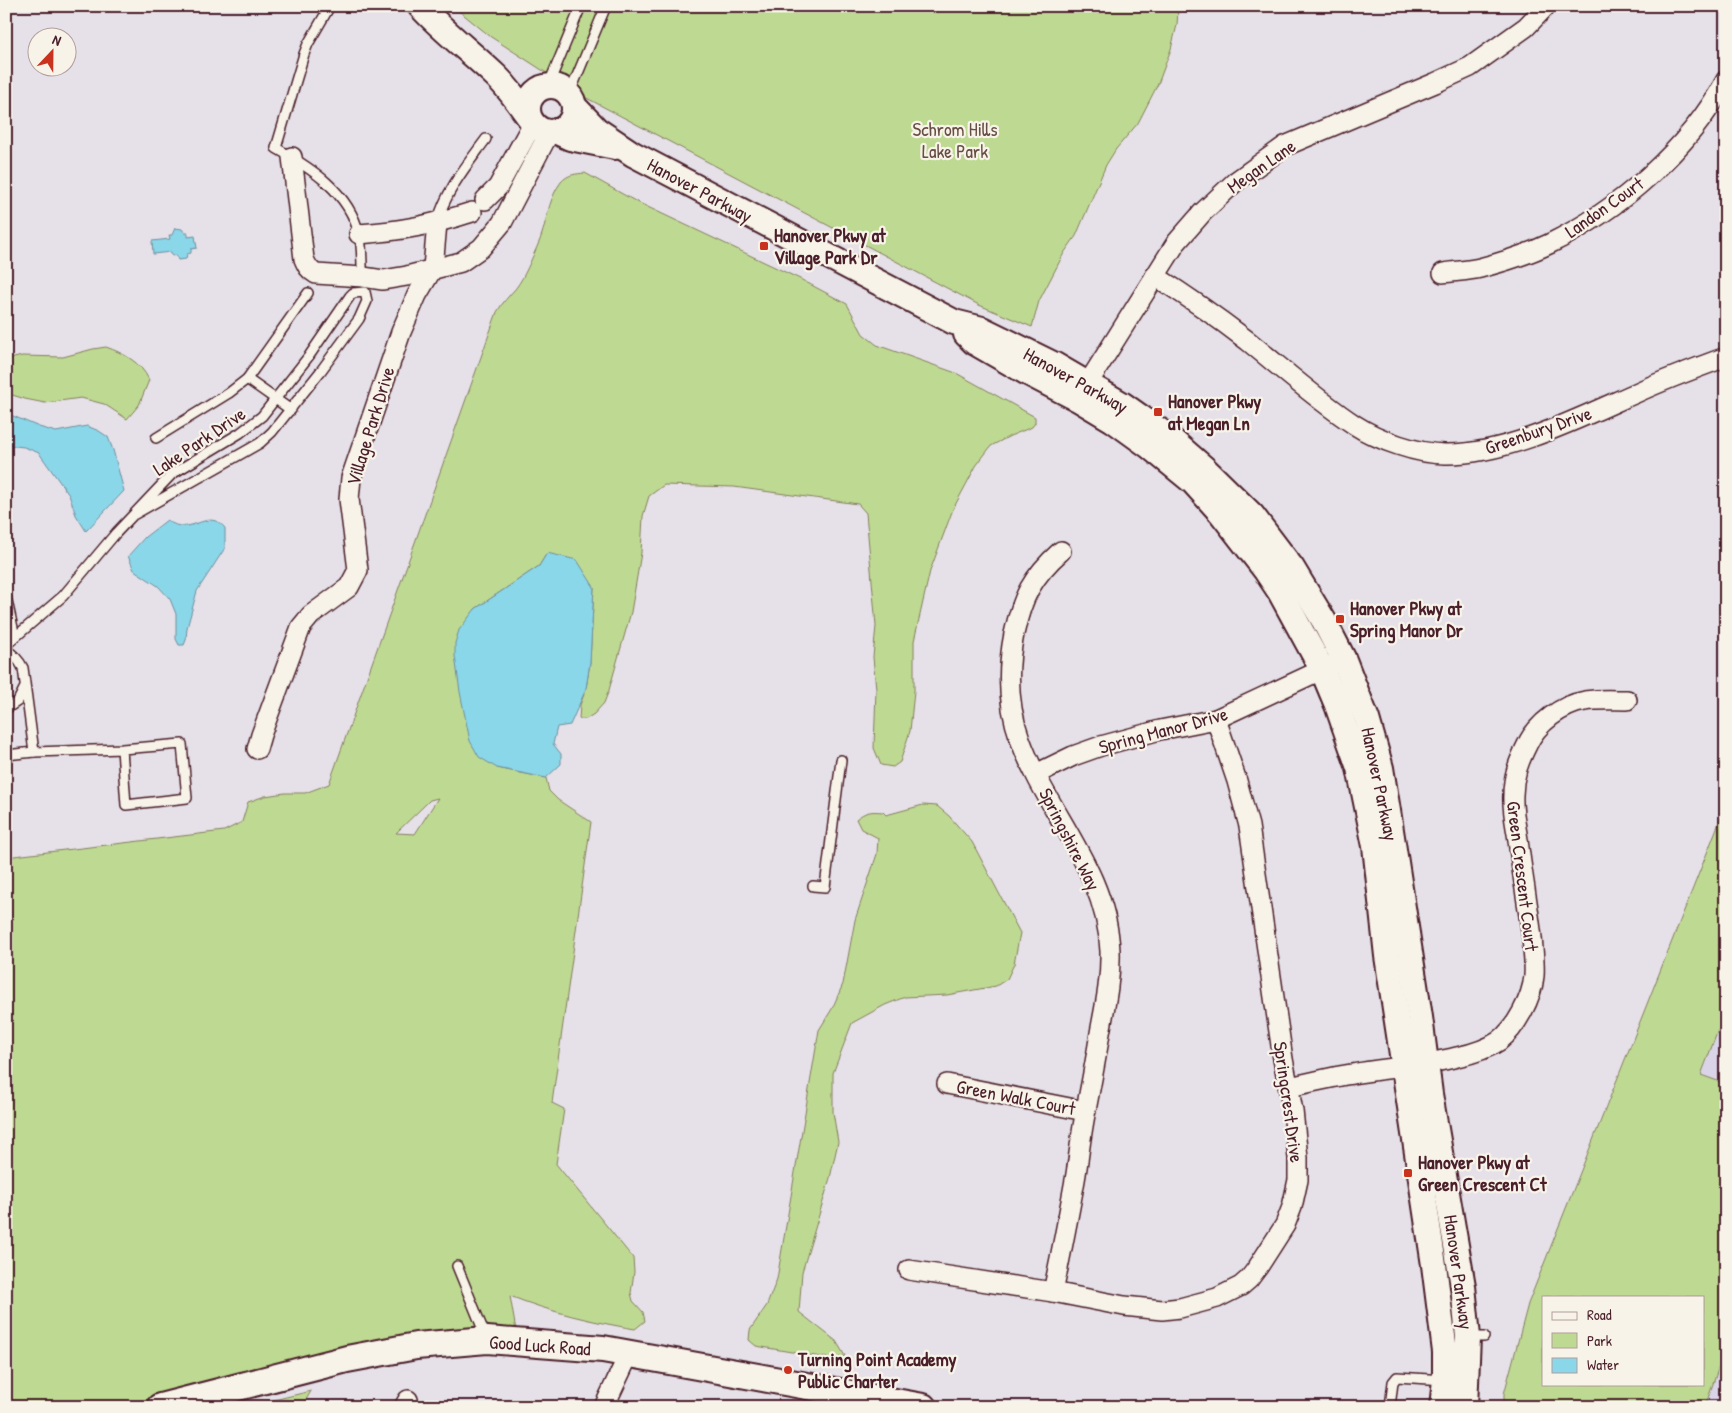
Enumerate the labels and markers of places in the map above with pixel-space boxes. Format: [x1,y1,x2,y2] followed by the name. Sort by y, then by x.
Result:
[774,222,887,271] place label: Hanover Pkwy at Village Park Dr
[758,240,770,252] marker: Hanover Pkwy at Village Park Dr
[1168,388,1261,437] place label: Hanover Pkwy at Megan Ln
[1152,406,1164,418] marker: Hanover Pkwy at Megan Ln
[1350,595,1464,644] place label: Hanover Pkwy at Spring Manor Dr
[1334,613,1346,625] marker: Hanover Pkwy at Spring Manor Dr
[1418,1149,1548,1197] place label: Hanover Pkwy at Green Crescent Ct
[1402,1167,1414,1179] marker: Hanover Pkwy at Green Crescent Ct
[797,1346,957,1394] place label: Turning Point Academy Public Charter
[782,1364,794,1376] marker: Turning Point Academy Public Charter

